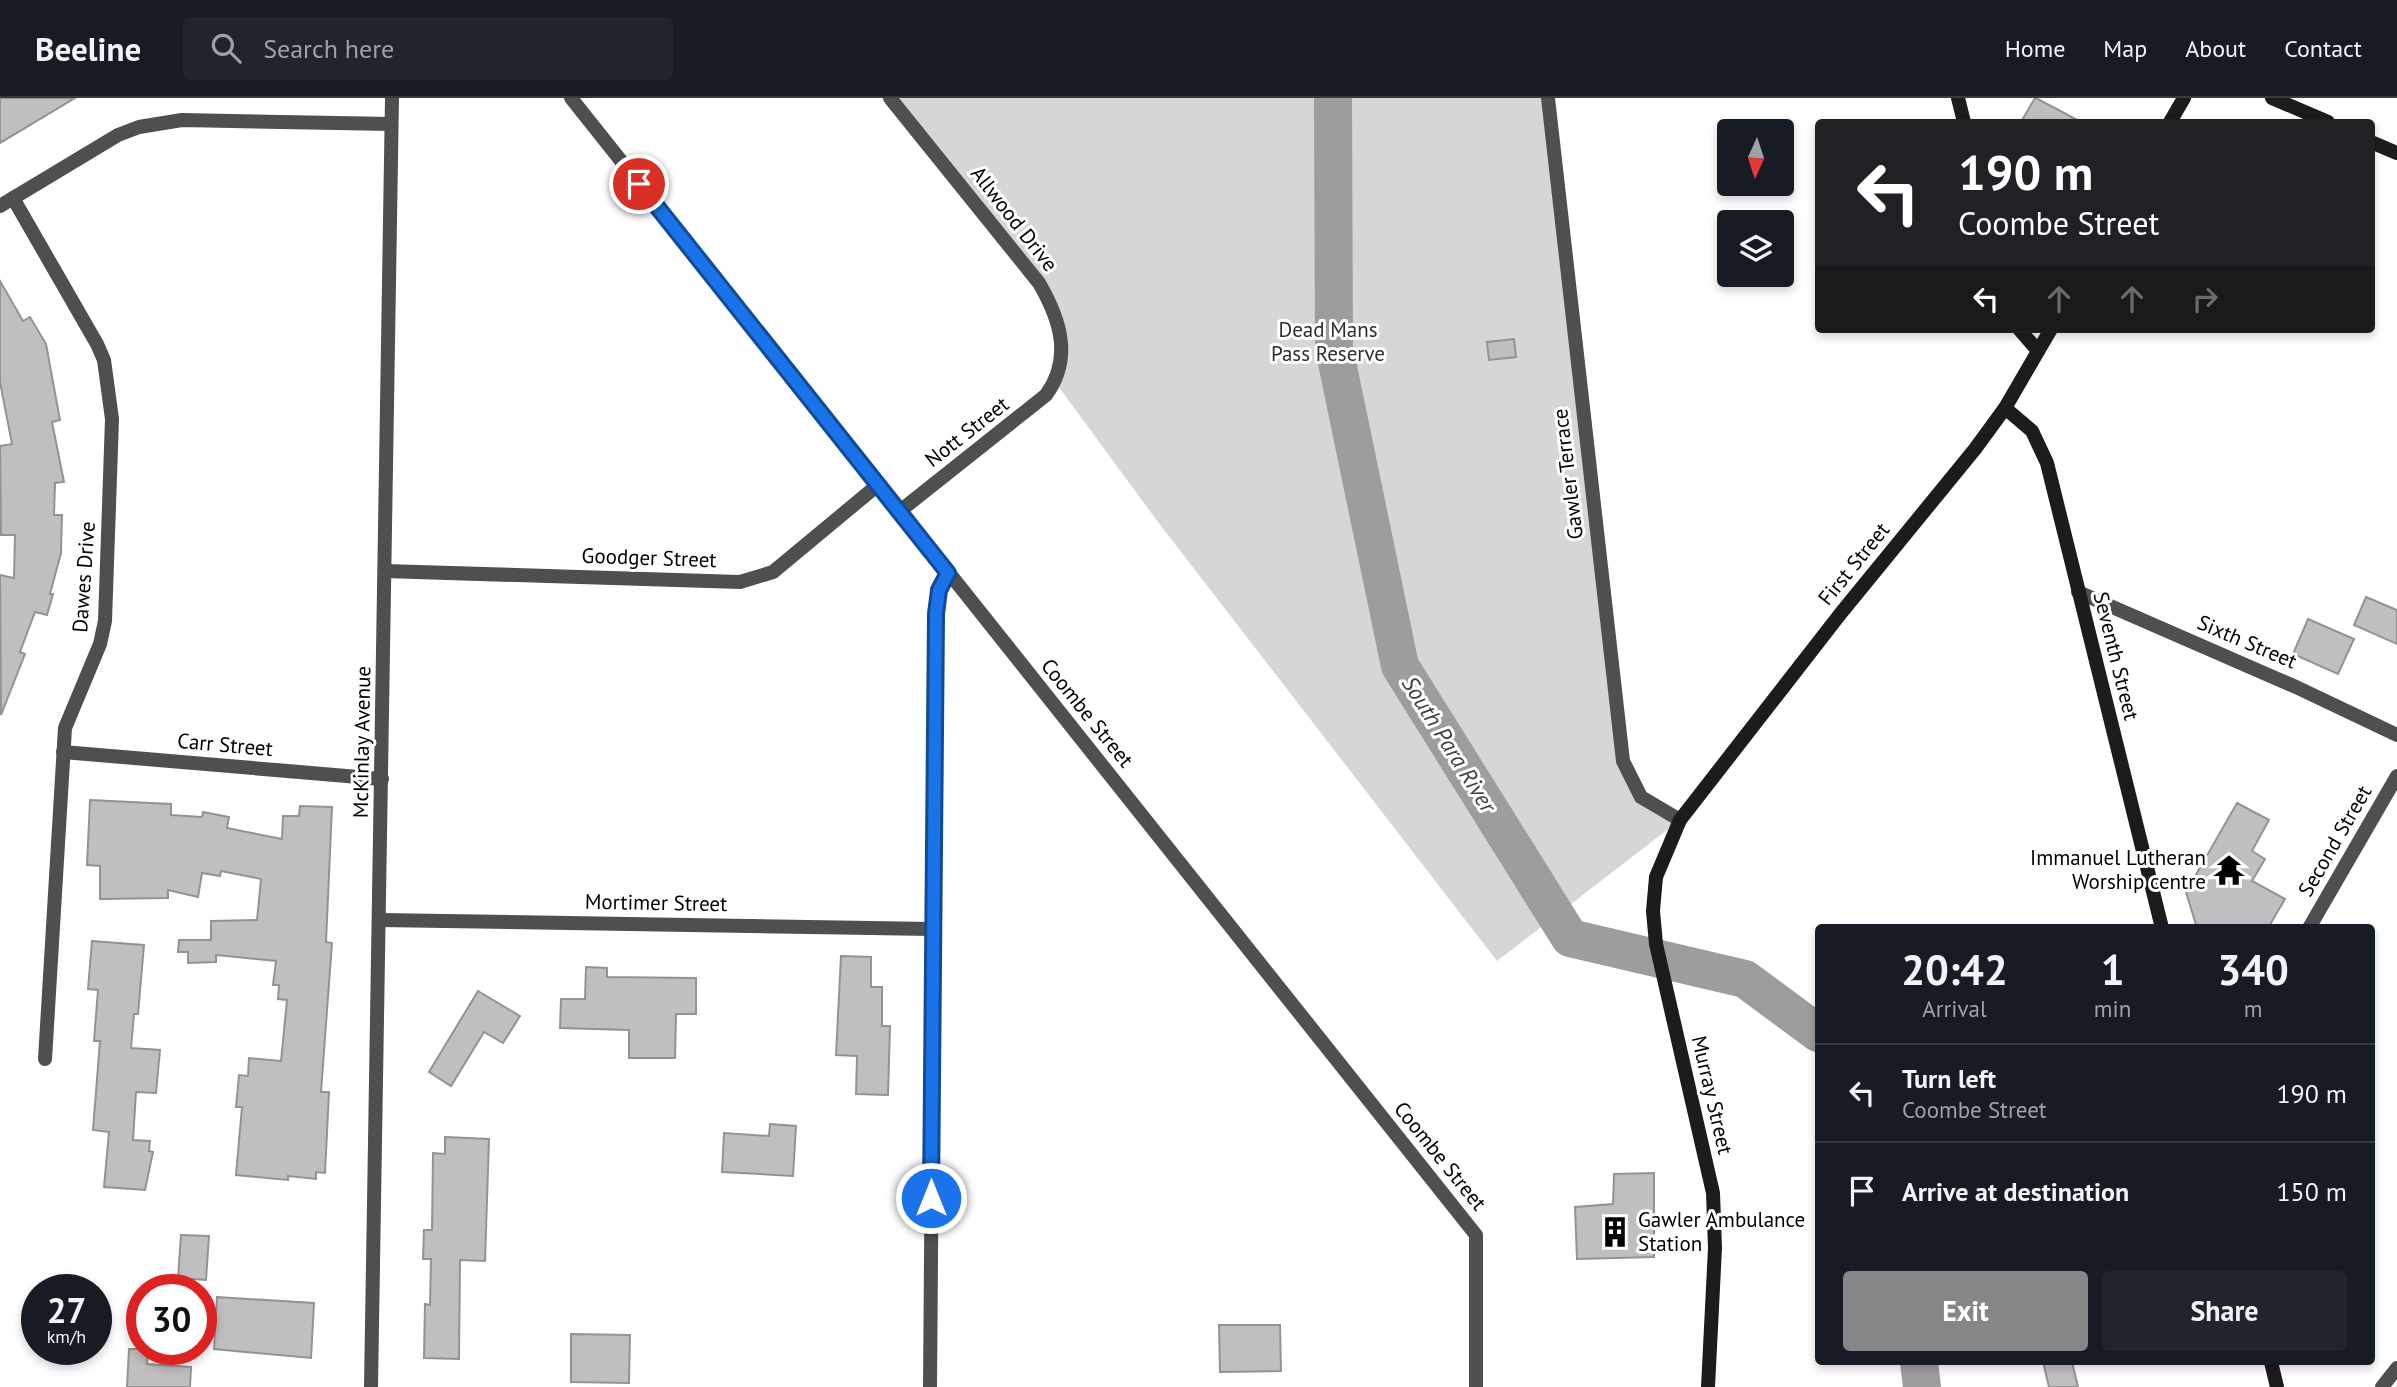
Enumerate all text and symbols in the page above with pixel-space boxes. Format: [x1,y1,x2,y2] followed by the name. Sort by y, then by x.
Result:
[183,17,673,80] search box
[35,27,141,70] text: Beeline
[207,29,245,67] icon: search
[263,32,394,65] text: Search here
[2005,33,2065,64] text: Home
[2103,33,2147,64] text: Map
[2185,33,2246,64] text: About
[2284,33,2362,64] text: Contact
[1717,119,1794,196] north arrow
[1717,119,1794,287] map controls
[1958,140,2093,204] text: 190 m
[1843,147,1934,238] icon: left
[609,154,669,214] pin
[965,161,1064,277] street label: Allwood Drive
[620,165,658,203] icon: arrive
[1958,202,2159,244] text: Coombe Street
[1717,210,1794,287] button: layers
[1967,280,2005,318] icon: left
[2040,280,2078,318] icon: ahead
[2113,280,2151,318] icon: ahead
[2186,280,2224,318] icon: right
[1271,316,1385,367] park label: Dead Mans Pass Reserve
[919,391,1014,473] street label: Nott Street
[1546,407,1589,541] street label: Gawler Terrace
[1812,517,1895,611] street label: First Street
[66,520,101,634] street label: Dawes Drive
[581,542,717,573] street label: Goodger Street
[2088,589,2145,723] street label: Seventh Street
[2193,609,2301,675] street label: Sixth Street
[1035,653,1139,773] street label: Coombe Street
[347,666,376,818] street label: McKinlay Avenue
[1396,670,1504,819] water label: South Para River
[176,727,274,762] street label: Carr Street
[2292,780,2377,901] street label: Second Street
[2030,844,2206,895] place label: Immanuel Lutheran Worship centre
[2212,853,2246,887] temple icon: Immanuel Lutheran Worship centre
[585,888,727,917] street label: Mortimer Street
[1901,942,2008,997] text: 20:42
[2101,942,2124,997] text: 1
[2217,942,2289,997] text: 340
[1922,994,1987,1023] text: Arrival
[2094,994,2131,1023] text: min
[2244,994,2262,1023] text: m
[1686,1033,1739,1157] street label: Murray Street
[1902,1062,1996,1095] text: Turn left
[1843,1074,1881,1112] icon: left
[2276,1077,2347,1110] text: 190 m
[1902,1095,2047,1124] text: Coombe Street
[1388,1096,1492,1216] street label: Coombe Street
[894,1161,968,1235] position arrow
[1843,1172,1881,1210] icon: arrive
[1902,1175,2129,1208] text: Arrive at destination
[2276,1175,2347,1208] text: 150 m
[1638,1206,1805,1257] place label: Gawler Ambulance Station
[1598,1215,1632,1249] building icon: Gawler Ambulance Station
[1843,1271,2088,1351] button: Exit
[2102,1271,2347,1351] button: Share
[126,1274,217,1365] speed limit sign: 30
[47,1287,86,1333] text: 27
[47,1325,86,1348] text: km/h

